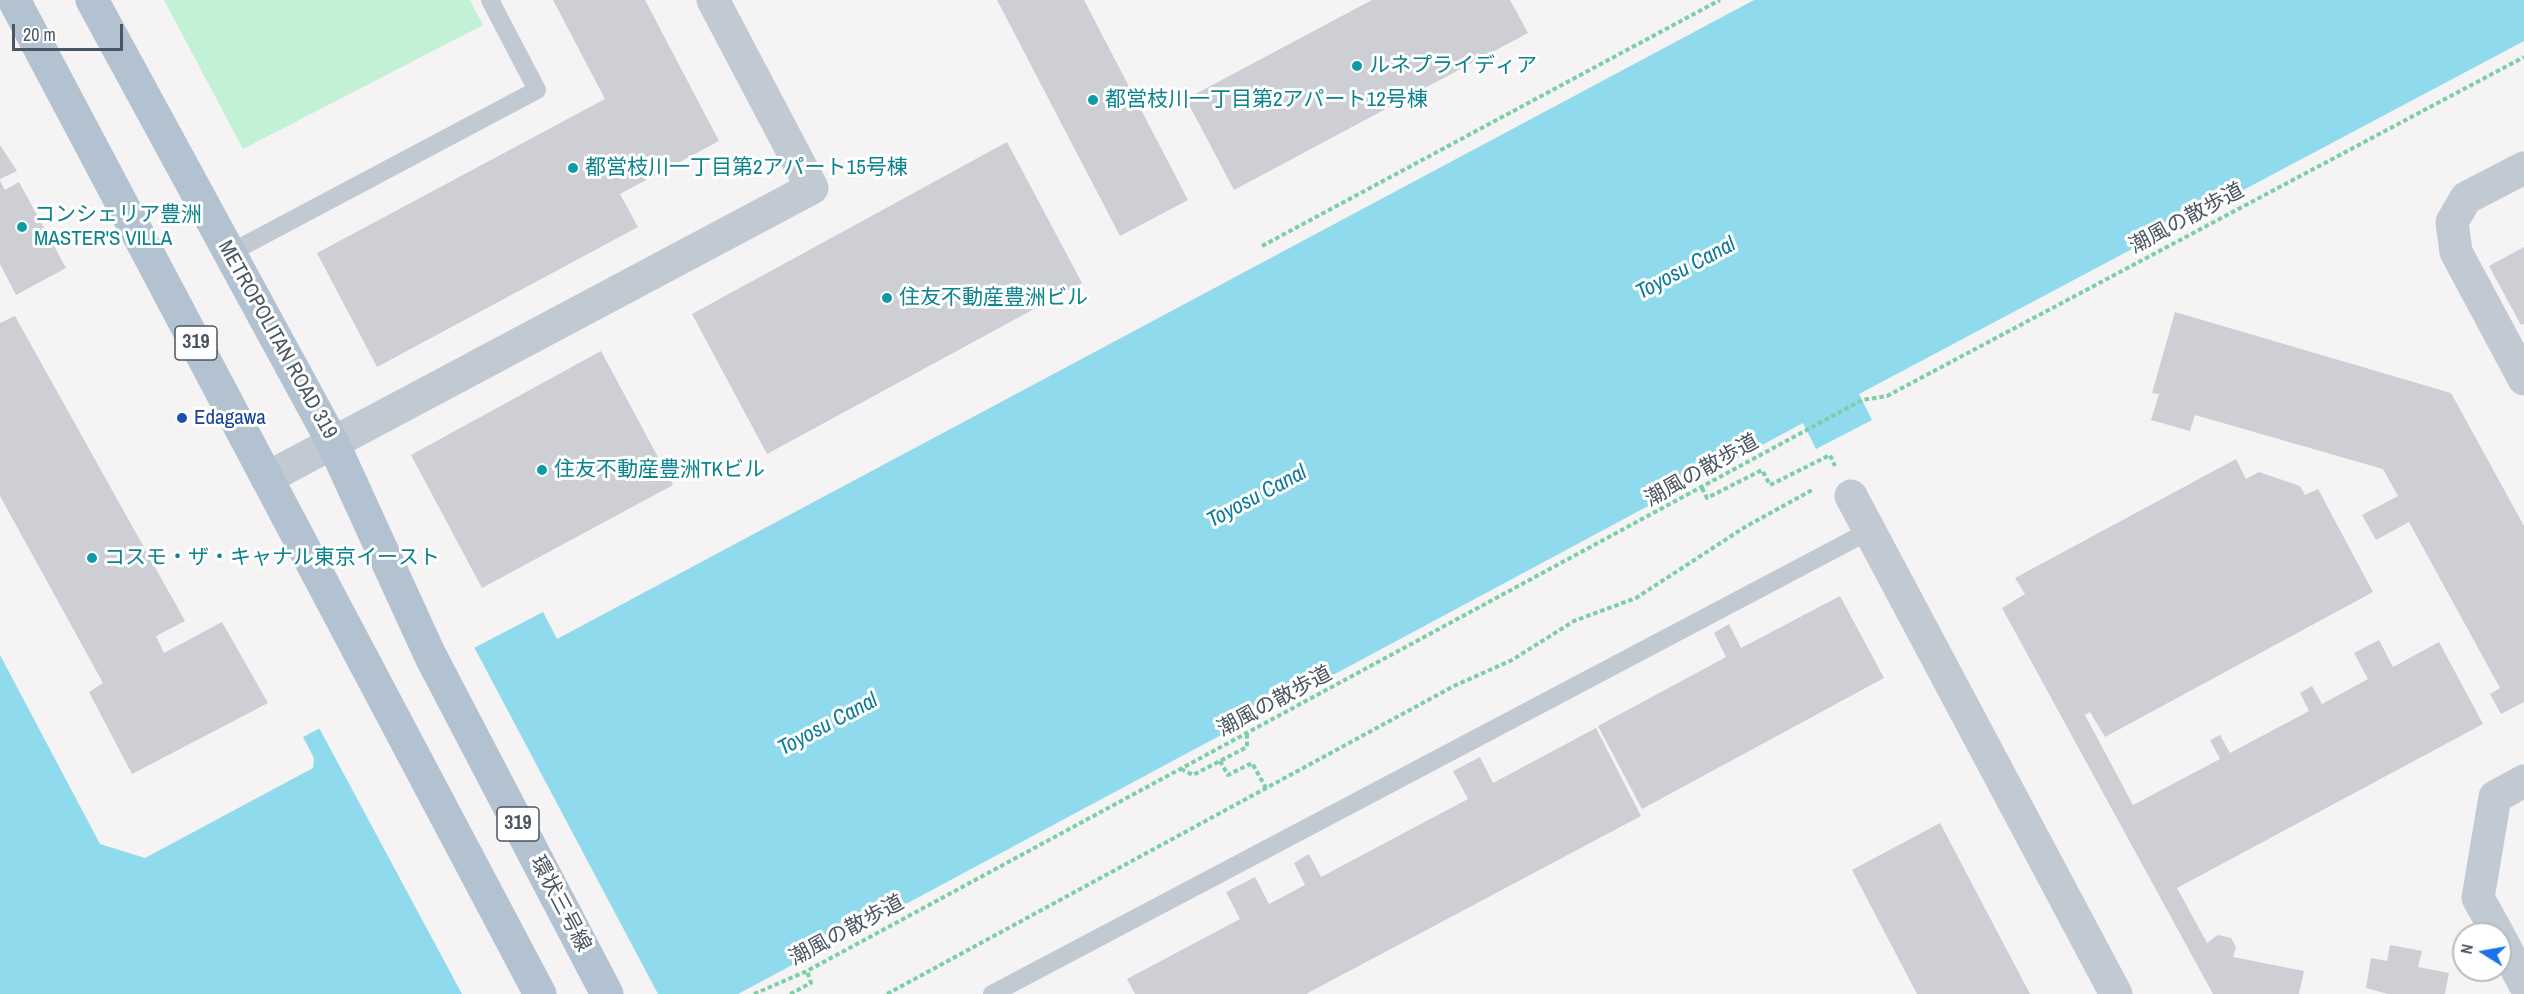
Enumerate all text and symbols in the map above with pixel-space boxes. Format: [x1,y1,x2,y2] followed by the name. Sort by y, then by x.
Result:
[15,12,126,50] scale bar
[23,22,56,47] text: 20 m
[1369,53,1537,79] place label: ルネプライディア
[1350,59,1364,73] marker: ルネプライディア
[1105,87,1428,113] place label: 都営枝川一丁目第2アパート12号棟
[1086,93,1100,107] marker: 都営枝川一丁目第2アパート12号棟
[585,155,908,181] place label: 都営枝川一丁目第2アパート15号棟
[566,161,580,175] marker: 都営枝川一丁目第2アパート15号棟
[2125,178,2249,260] street label: 潮風の散歩道
[34,202,202,252] place label: コンシェリア豊洲 MASTER'S VILLA
[15,220,29,234] marker: コンシェリア豊洲 MASTER'S VILLA
[1632,232,1740,306] water label: Toyosu Canal
[212,237,342,443] street label: METROPOLITAN ROAD 319
[899,285,1088,311] place label: 住友不動産豊洲ビル
[880,291,894,305] marker: 住友不動産豊洲ビル
[175,326,217,360] road number: 319
[194,405,266,431] place label: Edagawa
[175,411,189,425] marker: Edagawa
[1641,429,1763,513] street label: 潮風の散歩道
[554,457,765,483] place label: 住友不動産豊洲TKビル
[1203,460,1311,534] water label: Toyosu Canal
[535,463,549,477] marker: 住友不動産豊洲TKビル
[104,545,440,571] place label: コスモ・ザ・キャナル東京イースト
[85,551,99,565] marker: コスモ・ザ・キャナル東京イースト
[1213,661,1337,743] street label: 潮風の散歩道
[774,688,882,762] water label: Toyosu Canal
[497,807,539,841] road number: 319
[524,852,596,956] street label: 環状三号線
[785,890,909,972] street label: 潮風の散歩道
[2452,922,2512,982] north arrow
[2455,942,2478,956] text: N

